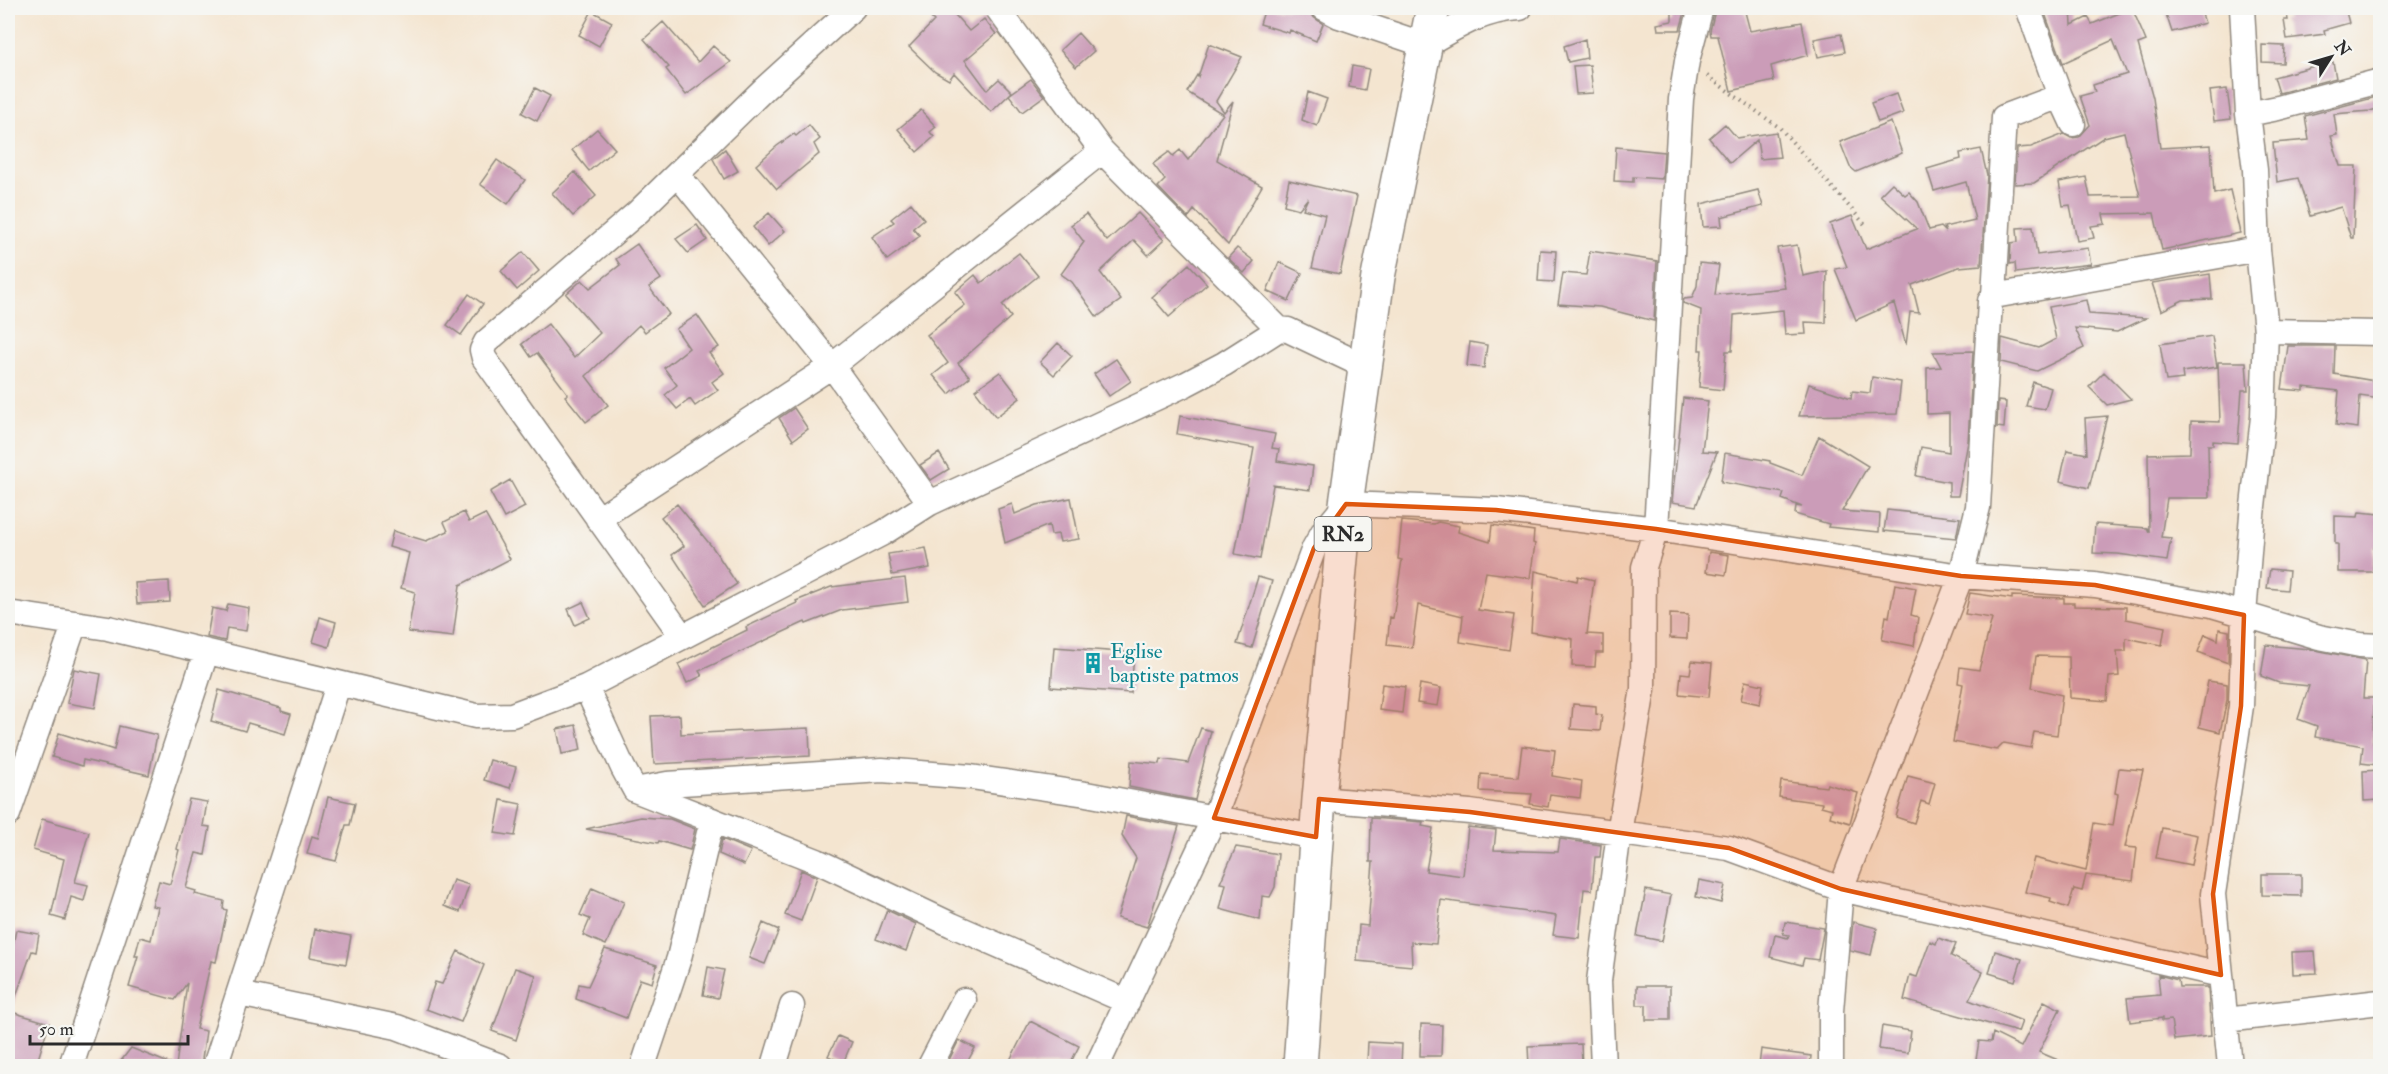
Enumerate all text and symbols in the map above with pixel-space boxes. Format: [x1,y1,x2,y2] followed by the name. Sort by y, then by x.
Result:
[2301,27,2361,87] north arrow
[2329,36,2355,61] text: N
[1314,517,1372,551] road number: RN2
[1110,638,1239,689] place label: Eglise baptiste patmos
[1081,651,1105,675] building icon: Eglise baptiste patmos
[30,1008,188,1046] scale bar
[39,1018,74,1041] text: 50 m

